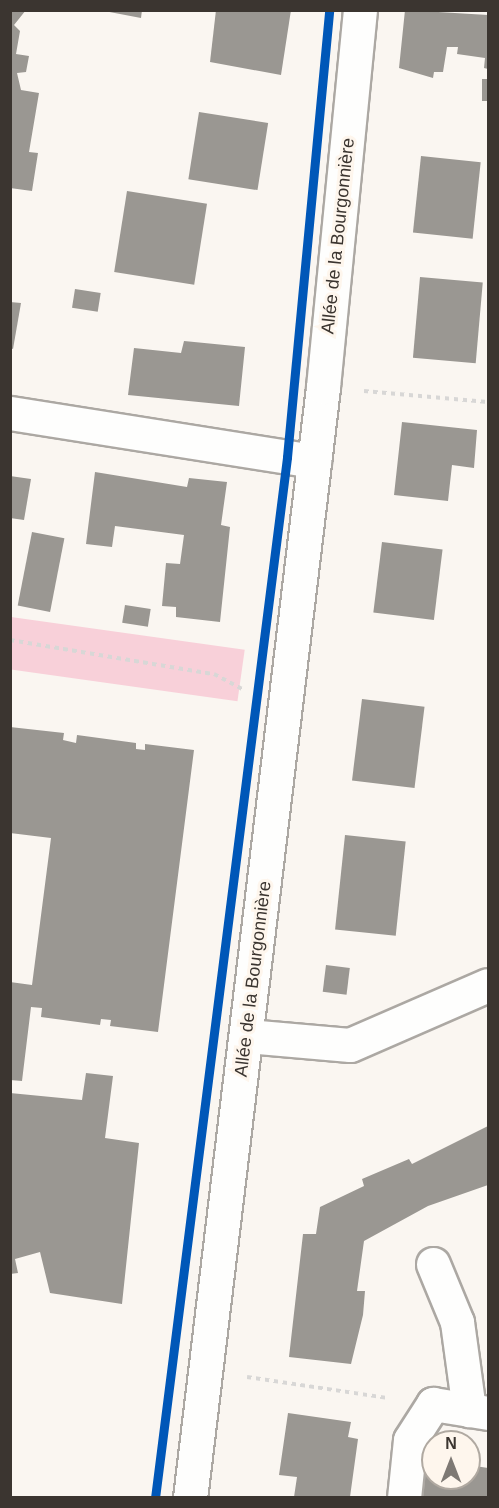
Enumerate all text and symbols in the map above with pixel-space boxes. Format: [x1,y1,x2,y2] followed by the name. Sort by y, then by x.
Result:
[317,137,359,335] street label: Allée de la Bourgonnière
[230,880,276,1078] street label: Allée de la Bourgonnière
[421,1430,481,1490] north arrow
[445,1435,457,1452] text: N

